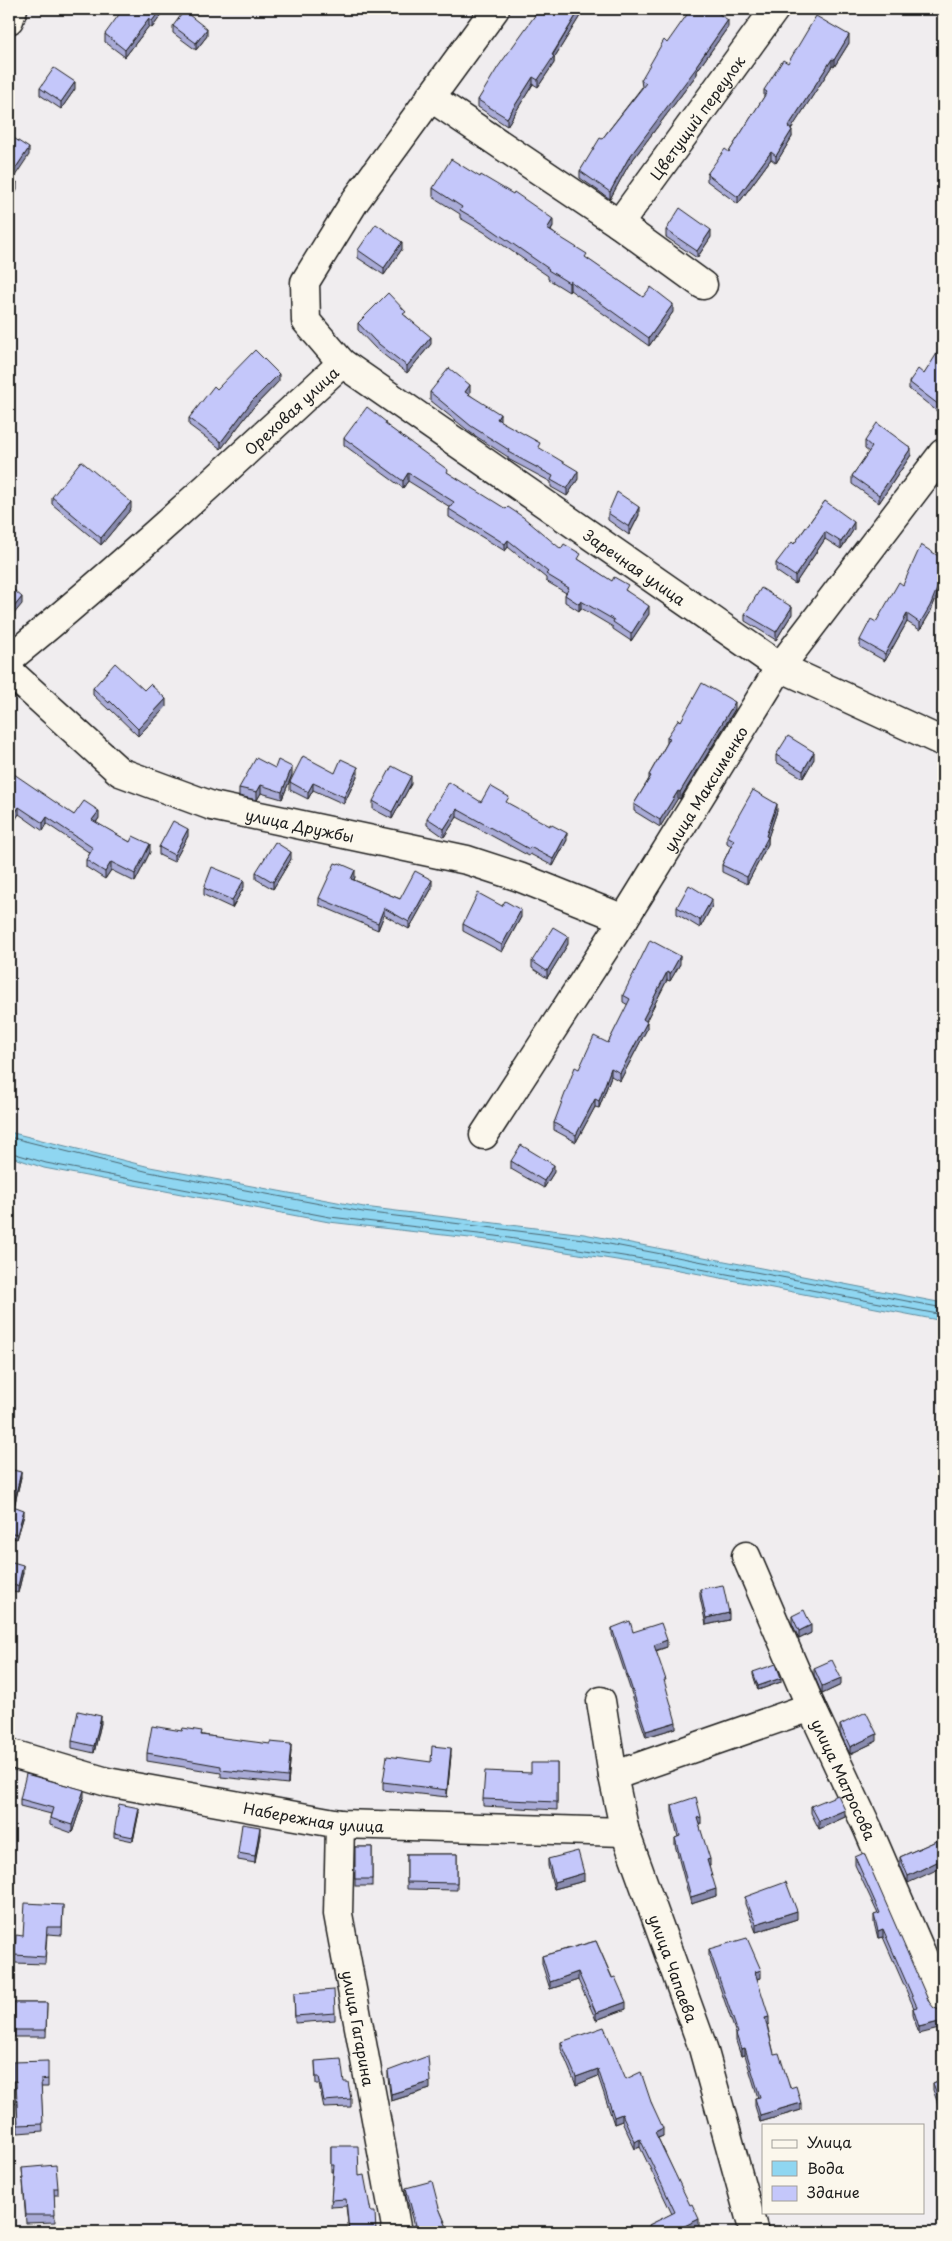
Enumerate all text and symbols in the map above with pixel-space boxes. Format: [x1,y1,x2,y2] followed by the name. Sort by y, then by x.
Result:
[643,50,750,184] street label: Цветущий переулок
[238,360,344,460] street label: Ореховая улица
[579,523,691,610] street label: Заречная улица
[657,721,753,856] street label: улица Максименко
[244,802,356,847] street label: улица Дружбы
[806,1715,883,1844] street label: улица Матросова
[242,1795,385,1837] street label: Набережная улица
[644,1911,704,2026] street label: улица Чапаева
[337,1968,381,2088] street label: улица Гагарина
[762,2124,924,2214] legend
[807,2130,852,2153] text: Улица
[807,2156,845,2179] text: Вода
[807,2180,860,2203] text: Здание

